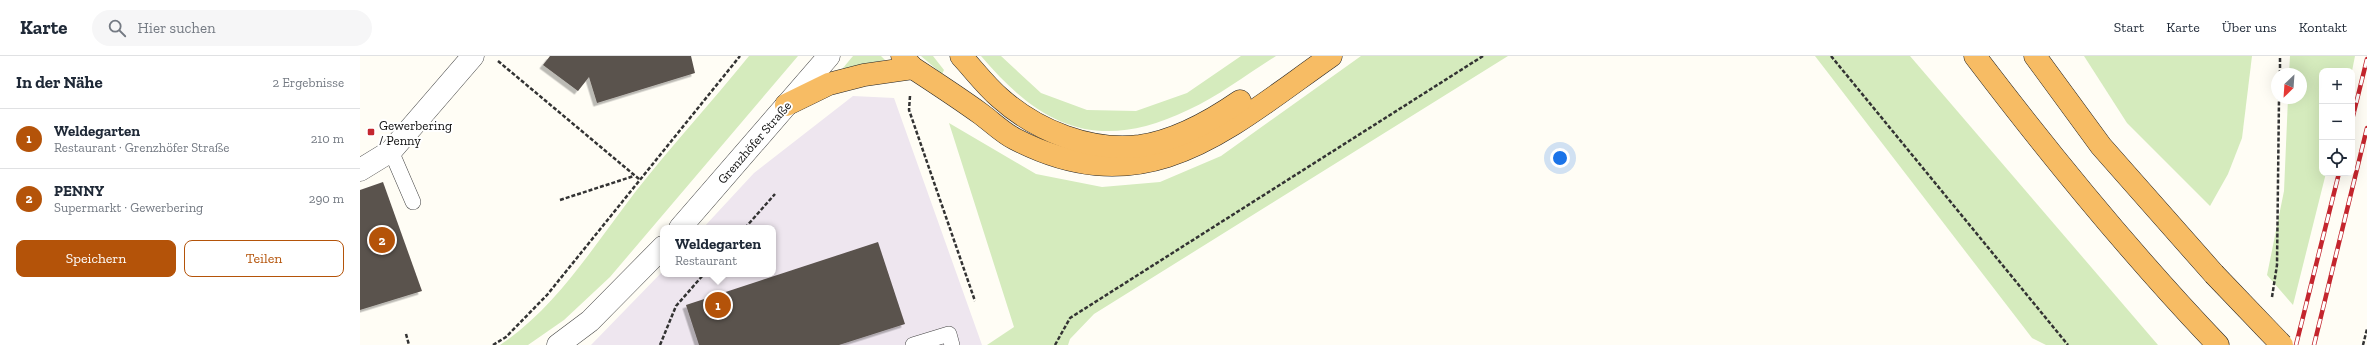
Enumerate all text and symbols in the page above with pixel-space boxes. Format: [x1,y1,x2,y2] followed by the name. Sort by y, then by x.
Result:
[92,10,372,46] search box
[20,16,68,39] text: Karte
[106,17,128,39] icon: search
[138,19,216,37] text: Hier suchen
[2114,19,2144,36] text: Start
[2166,19,2200,36] text: Karte
[2222,19,2277,36] text: Über uns
[2299,19,2347,36] text: Kontakt
[2271,68,2307,104] north arrow
[2319,68,2355,176] map controls
[2319,68,2355,104] button: +
[16,72,103,92] text: In der Nähe
[272,75,344,90] text: 2 Ergebnisse
[714,98,794,187] street label: Grenzhöfer Straße
[2319,104,2355,140] button: −
[379,118,452,148] place label: Gewerbering / Penny
[54,122,140,140] text: Weldegarten
[366,127,376,137] marker: Gewerbering / Penny
[26,131,32,146] text: 1
[311,131,344,146] text: 210 m
[54,140,229,155] text: Restaurant · Grenzhöfer Straße
[2319,140,2355,176] button: locate
[1550,148,1570,168] your location
[54,182,104,200] text: PENNY
[26,191,32,206] text: 2
[309,191,344,206] text: 290 m
[54,200,203,215] text: Supermarkt · Gewerbering
[369,225,395,255] pin: 2
[660,225,776,277] popup
[675,235,761,253] text: Weldegarten
[16,240,176,277] button: Speichern
[184,240,344,277] button: Teilen
[675,253,737,268] text: Restaurant
[705,290,731,320] pin: 1

